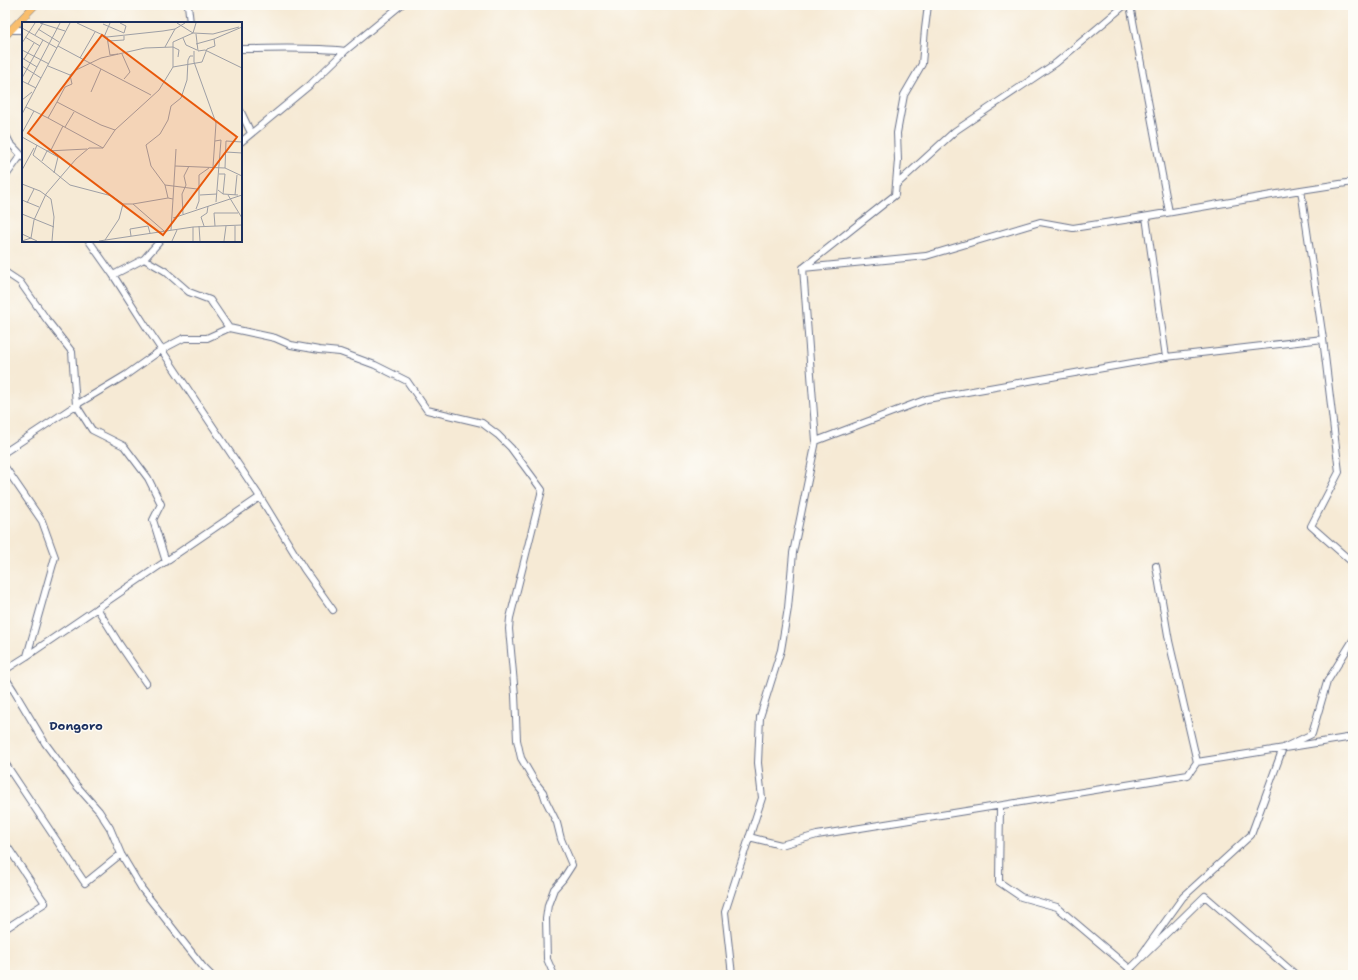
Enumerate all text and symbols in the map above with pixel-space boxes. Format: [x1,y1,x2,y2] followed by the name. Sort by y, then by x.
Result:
[22,22,242,242] inset map
[49,718,103,734] district label: Dongoro

